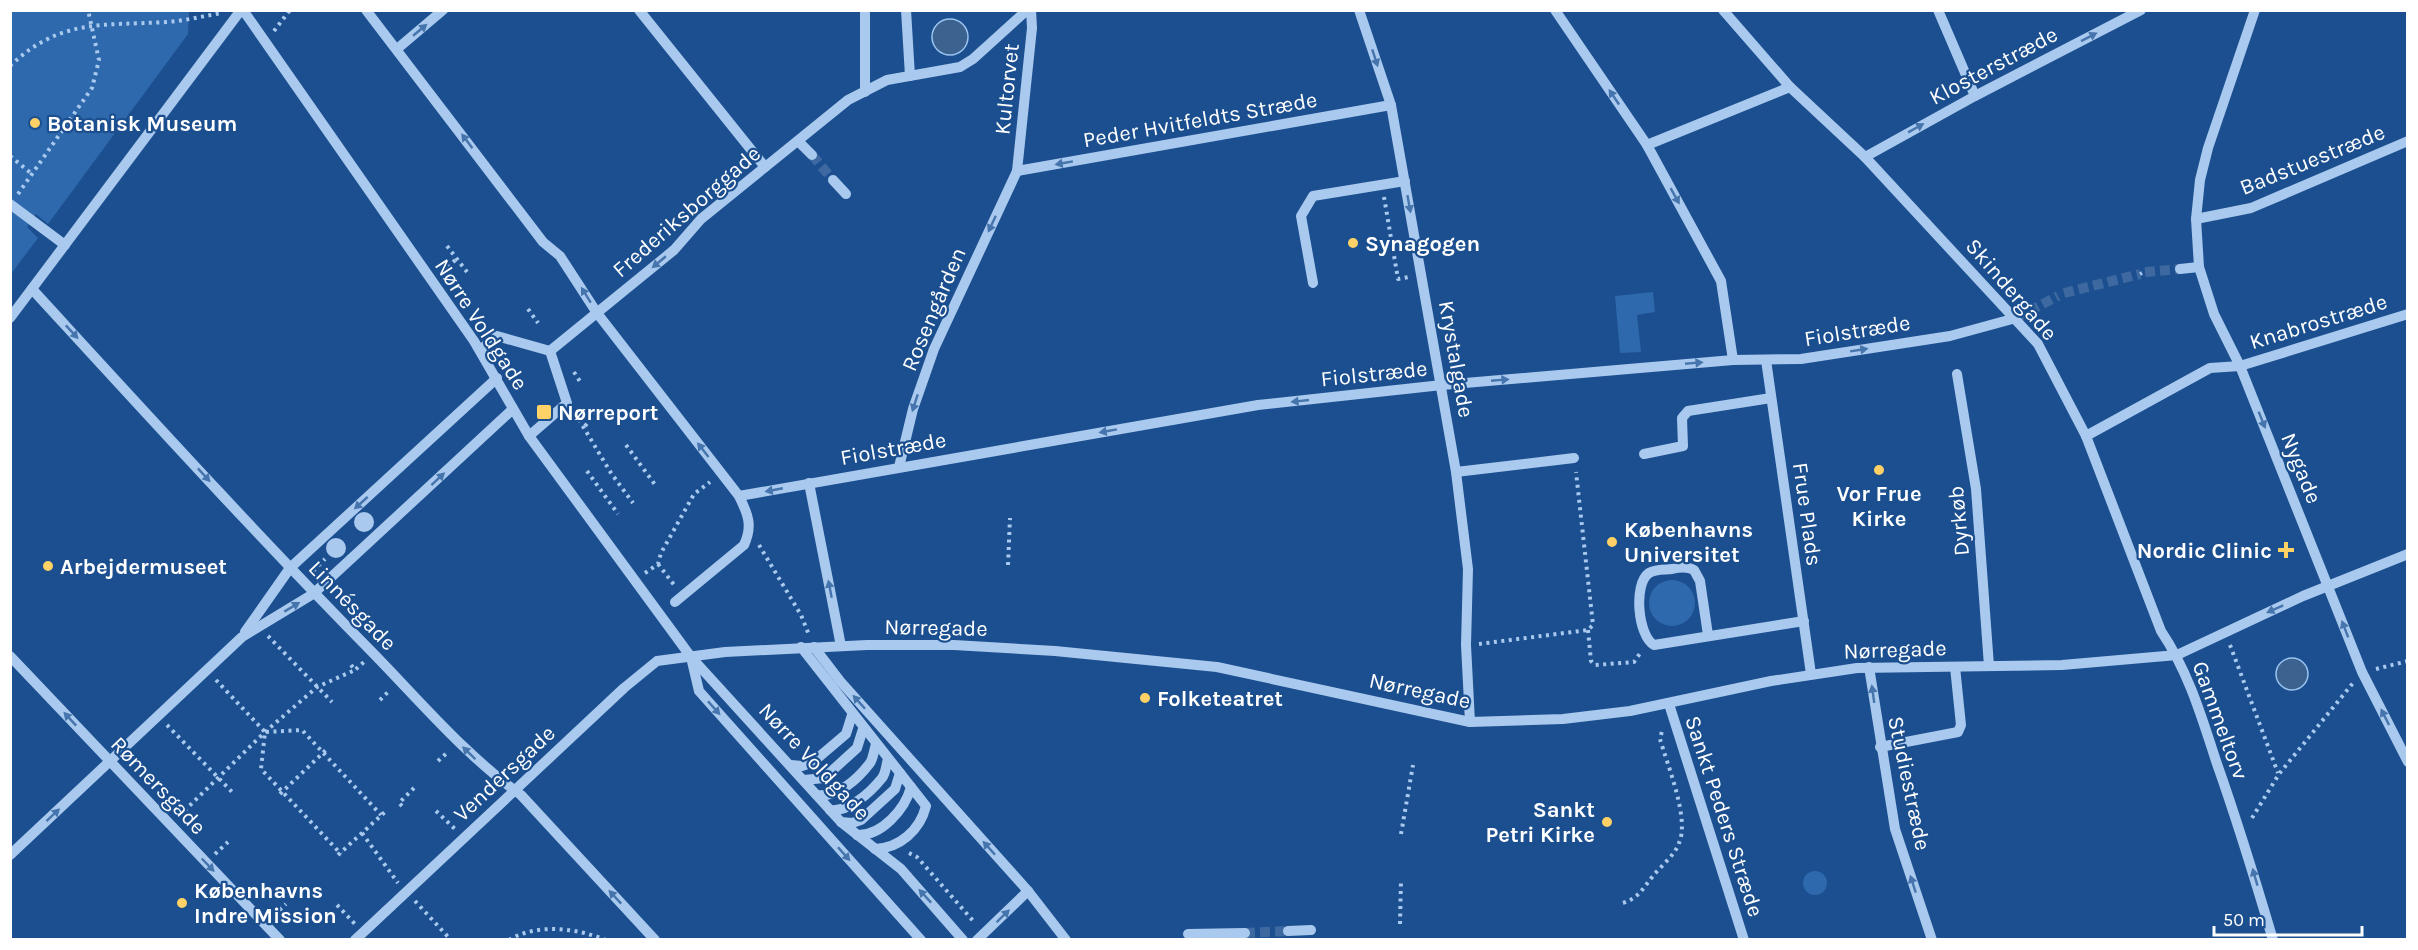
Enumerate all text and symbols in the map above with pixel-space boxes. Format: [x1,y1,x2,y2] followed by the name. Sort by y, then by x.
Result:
[1925,21,2062,111] street label: Klosterstræde
[412,23,428,36] one-way arrow
[2080,32,2097,42] one-way arrow
[989,42,1025,136] street label: Kultorvet
[1371,49,1380,67] one-way arrow
[1081,87,1319,153] street label: Peder Hvitfeldts Stræde
[1608,89,1620,105] one-way arrow
[47,111,237,137] place label: Botanisk Museum
[28,116,42,130] marker: Botanisk Museum
[2236,119,2389,201] street label: Badstuestræde
[1908,123,1925,133] one-way arrow
[460,133,473,149] one-way arrow
[607,140,766,283] street label: Frederiksborggade
[1054,158,1073,167] one-way arrow
[1670,188,1680,205] one-way arrow
[1405,195,1414,214] one-way arrow
[987,216,996,233] one-way arrow
[1365,231,1480,257] place label: Synagogen
[1960,233,2062,346] street label: Skindergade
[1346,236,1360,250] marker: Synagogen
[896,244,972,375] street label: Rosengården
[429,254,533,395] street label: Nørre Voldgade
[652,255,667,268] one-way arrow
[580,287,591,303] one-way arrow
[2246,289,2390,355] street label: Knabrostræde
[1433,299,1479,420] street label: Krystalgade
[1802,310,1912,352] street label: Fiolstræde
[65,325,79,340] one-way arrow
[1850,345,1869,354] one-way arrow
[1320,355,1429,393] street label: Fiolstræde
[1685,358,1704,368] one-way arrow
[1491,375,1510,385] one-way arrow
[910,394,920,412] one-way arrow
[1291,396,1310,406] one-way arrow
[558,400,659,426] place label: Nørreport
[535,403,553,421] marker: Nørreport
[2258,411,2267,429] one-way arrow
[838,427,948,471] street label: Fiolstræde
[1098,427,1117,436] one-way arrow
[2275,429,2327,508] street label: Nygade
[698,443,710,458] one-way arrow
[1787,461,1827,568] street label: Frue Plads
[1872,463,1886,477] marker: Vor Frue Kirke
[197,468,211,483] one-way arrow
[431,472,446,486] one-way arrow
[1836,481,1922,532] place label: Vor Frue Kirke
[1943,485,1975,557] street label: Dyrkøb
[764,486,783,495] one-way arrow
[354,496,369,509] one-way arrow
[1624,517,1753,568] place label: Københavns Universitet
[1605,535,1619,549] marker: Københavns Universitet
[2137,538,2272,564] place label: Nordic Clinic
[2277,541,2295,559] marker: Nordic Clinic
[60,554,227,580] place label: Arbejdermuseet
[303,555,402,656] street label: Linnésgade
[41,559,55,573] marker: Arbejdermuseet
[825,579,834,598] one-way arrow
[284,601,300,612] one-way arrow
[2266,604,2283,613] one-way arrow
[884,614,988,642] street label: Nørregade
[2340,619,2350,637] one-way arrow
[1843,635,1947,665] street label: Nørregade
[2187,658,2254,783] street label: Gammeltorv
[1367,668,1473,714] street label: Nørregade
[1868,684,1877,703] one-way arrow
[1157,686,1283,712] place label: Folketeatret
[1138,691,1152,705] marker: Folketeatret
[853,695,866,710] one-way arrow
[753,698,875,826] street label: Nørre Voldgade
[707,701,721,716] one-way arrow
[2380,708,2390,726] one-way arrow
[64,712,77,727] one-way arrow
[1679,713,1769,920] street label: Sankt Peders Stræde
[1882,714,1936,853] street label: Studiestræde
[449,720,561,827] street label: Vendersgade
[105,731,211,840] street label: Rømersgade
[462,747,477,760] one-way arrow
[1486,797,1595,848] place label: Sankt Petri Kirke
[45,809,60,822] one-way arrow
[1600,815,1614,829] marker: Sankt Petri Kirke
[982,840,996,855] one-way arrow
[837,846,850,861] one-way arrow
[201,857,215,872] one-way arrow
[2250,868,2259,886] one-way arrow
[1908,875,1917,893] one-way arrow
[194,878,337,929] place label: Københavns Indre Mission
[918,888,932,903] one-way arrow
[608,889,622,904] one-way arrow
[175,896,189,910] marker: Københavns Indre Mission
[2214,899,2362,937] scale bar
[995,909,1009,923] one-way arrow
[2223,909,2265,931] text: 50 m

